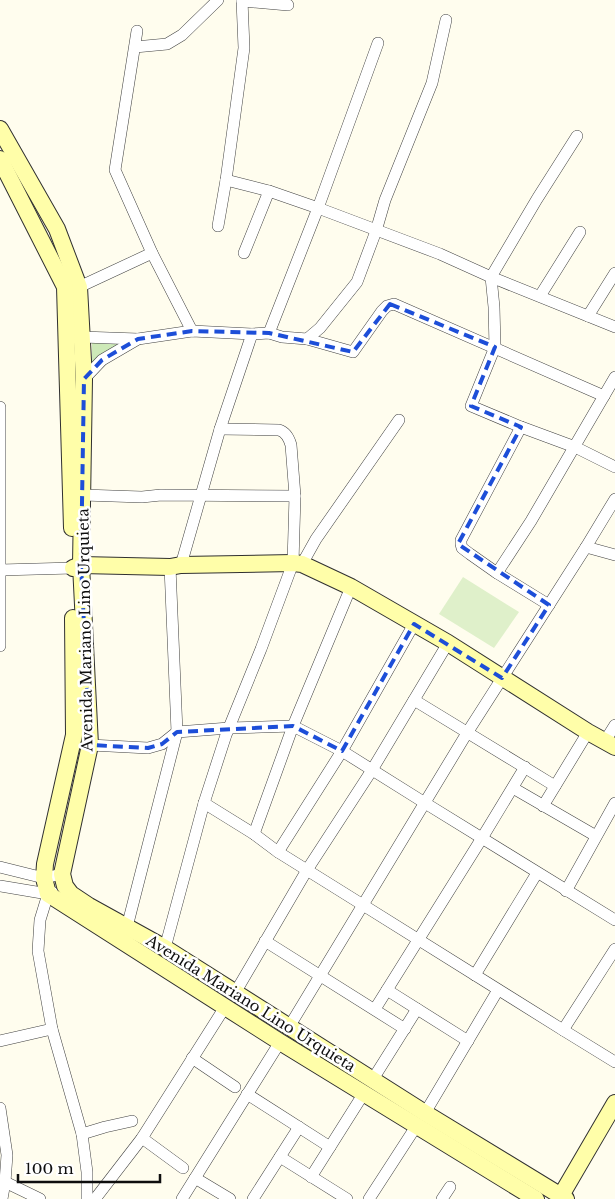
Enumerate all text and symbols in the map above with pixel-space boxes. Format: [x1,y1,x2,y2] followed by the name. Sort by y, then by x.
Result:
[73,508,97,753] street label: Avenida Mariano Lino Urquieta
[142,930,360,1076] street label: Avenida Mariano Lino Urquieta
[18,1152,160,1184] scale bar
[25,1159,74,1178] text: 100 m

